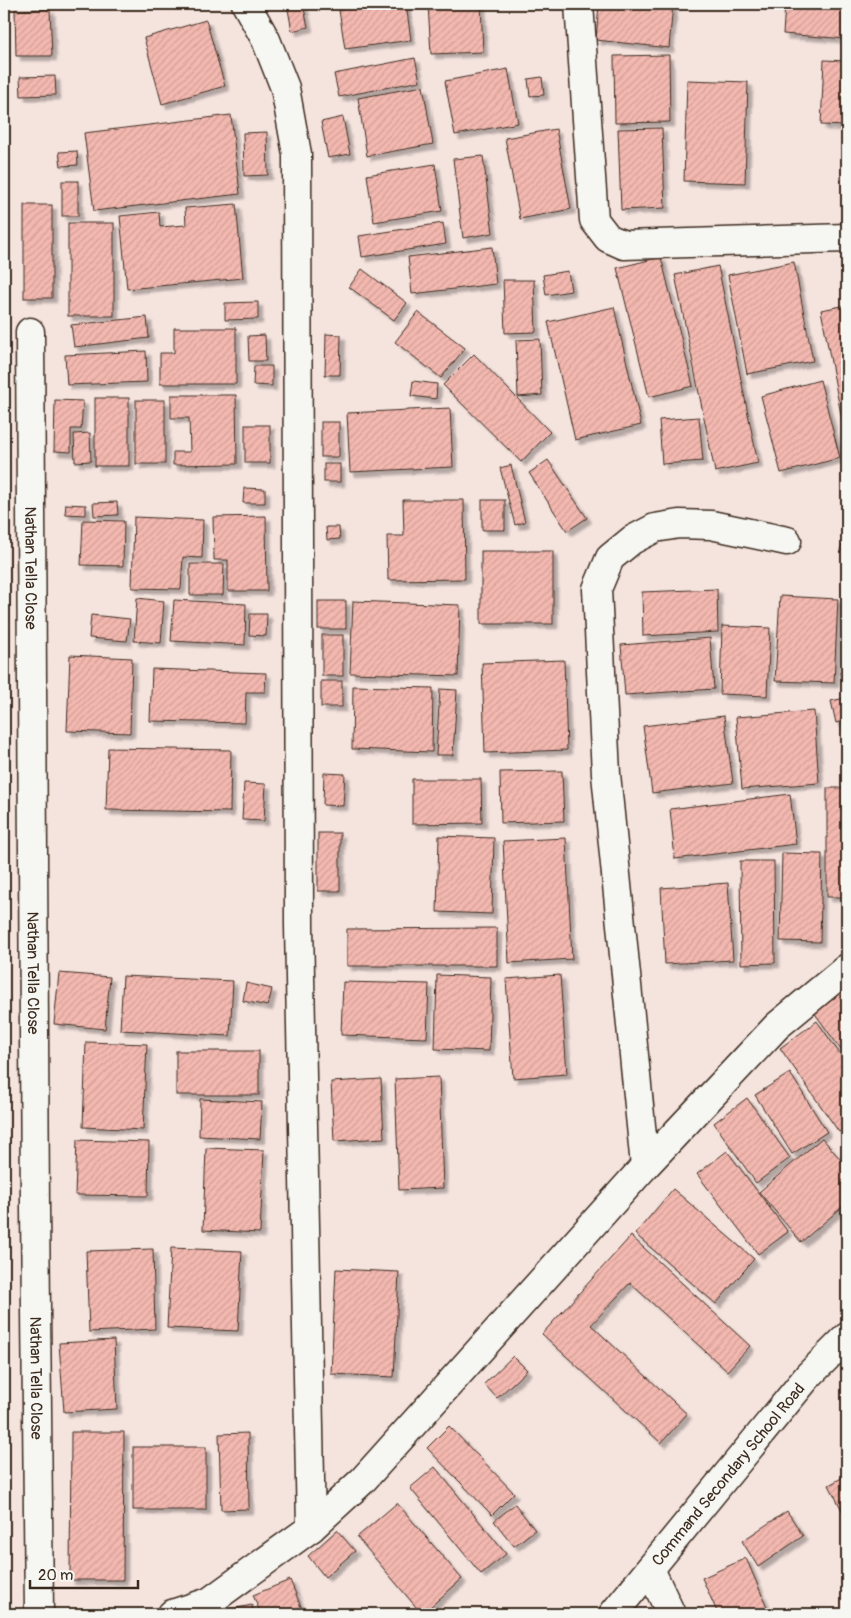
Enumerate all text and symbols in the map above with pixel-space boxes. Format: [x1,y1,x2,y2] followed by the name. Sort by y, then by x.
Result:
[20,506,41,630] street label: Nathan Tella Close
[22,911,43,1035] street label: Nathan Tella Close
[25,1316,46,1440] street label: Nathan Tella Close
[648,1379,809,1570] street label: Command Secondary School Road
[30,1558,138,1590] scale bar
[38,1566,73,1585] text: 20 m

